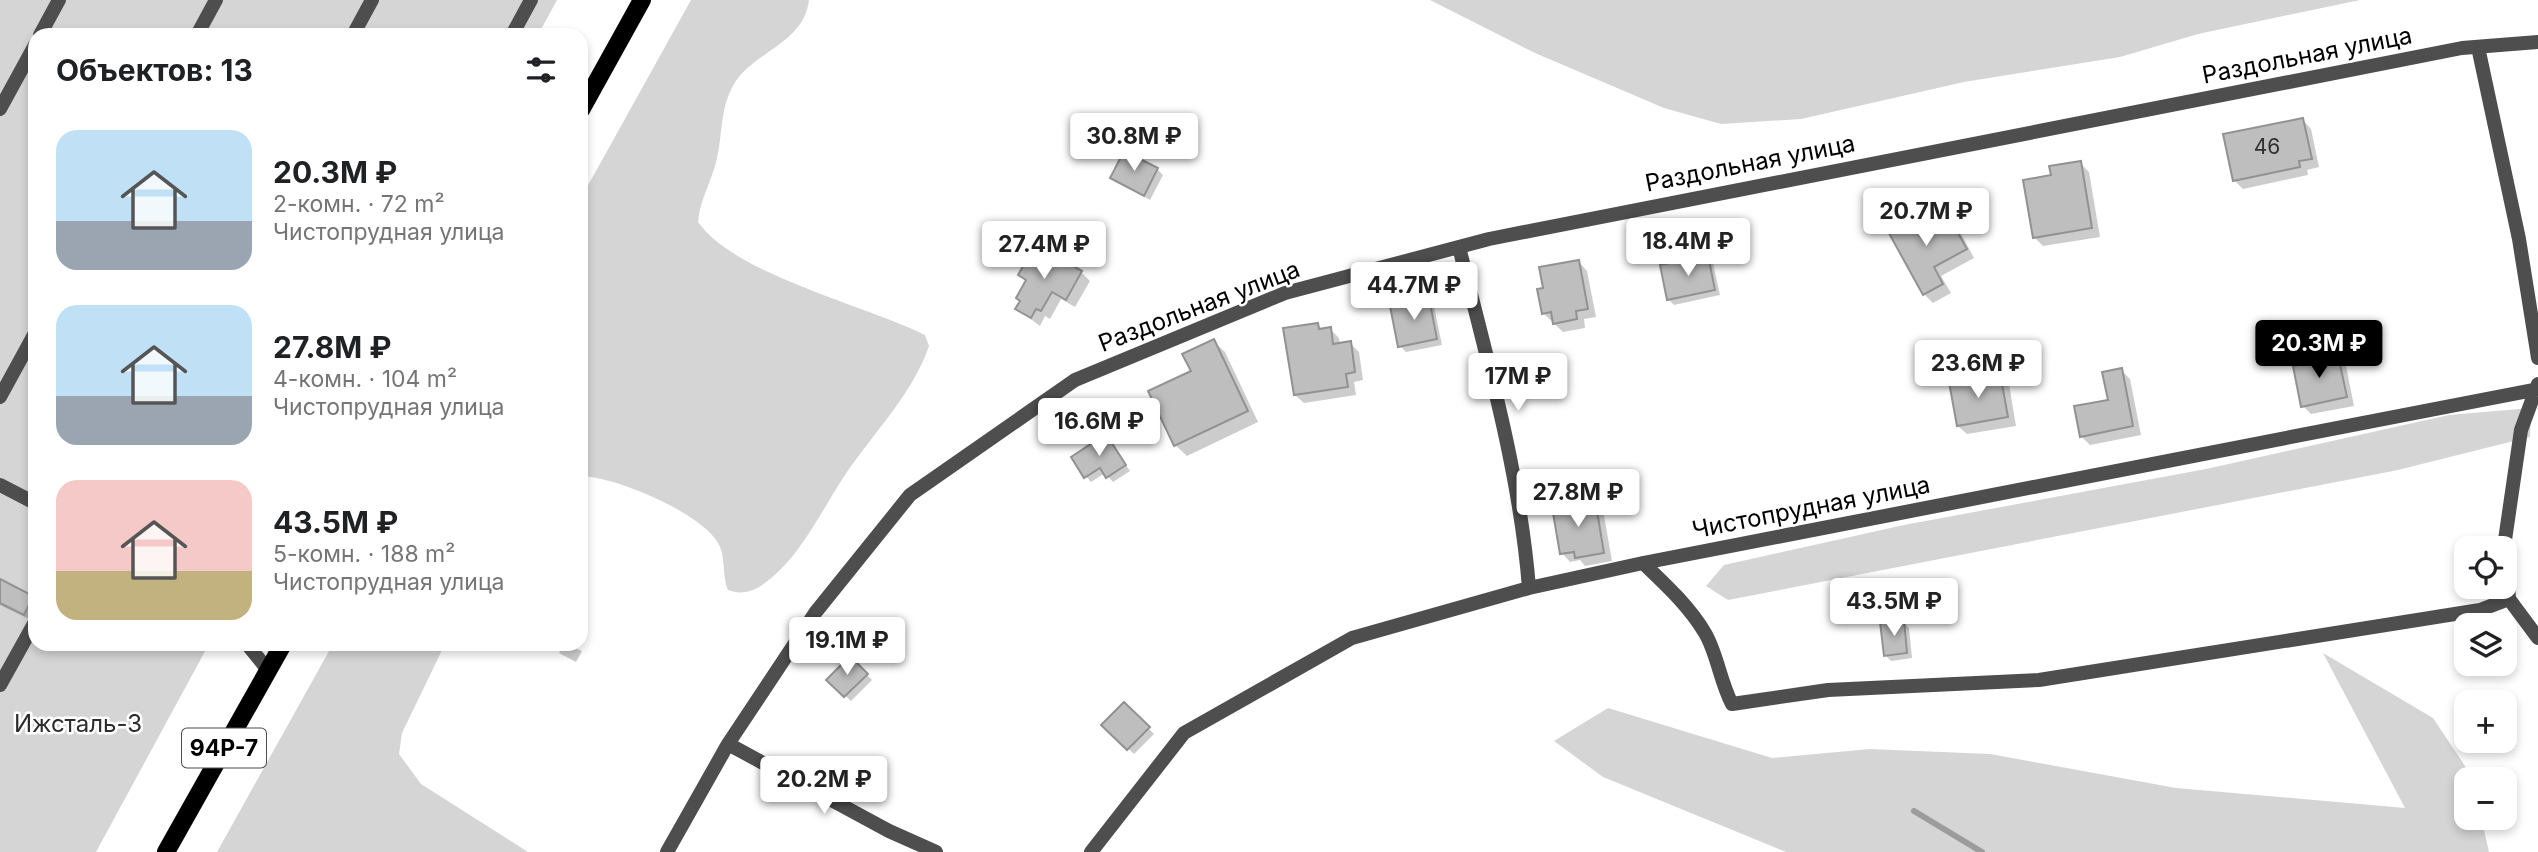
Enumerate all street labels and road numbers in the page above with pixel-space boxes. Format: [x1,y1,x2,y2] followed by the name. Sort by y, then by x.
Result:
[2200,20,2414,90] street label: Раздольная улица
[1643,128,1857,198] street label: Раздольная улица
[1094,254,1304,358] street label: Раздольная улица
[1690,470,1932,544] street label: Чистопрудная улица
[182,728,266,768] road number: 94Р-7

